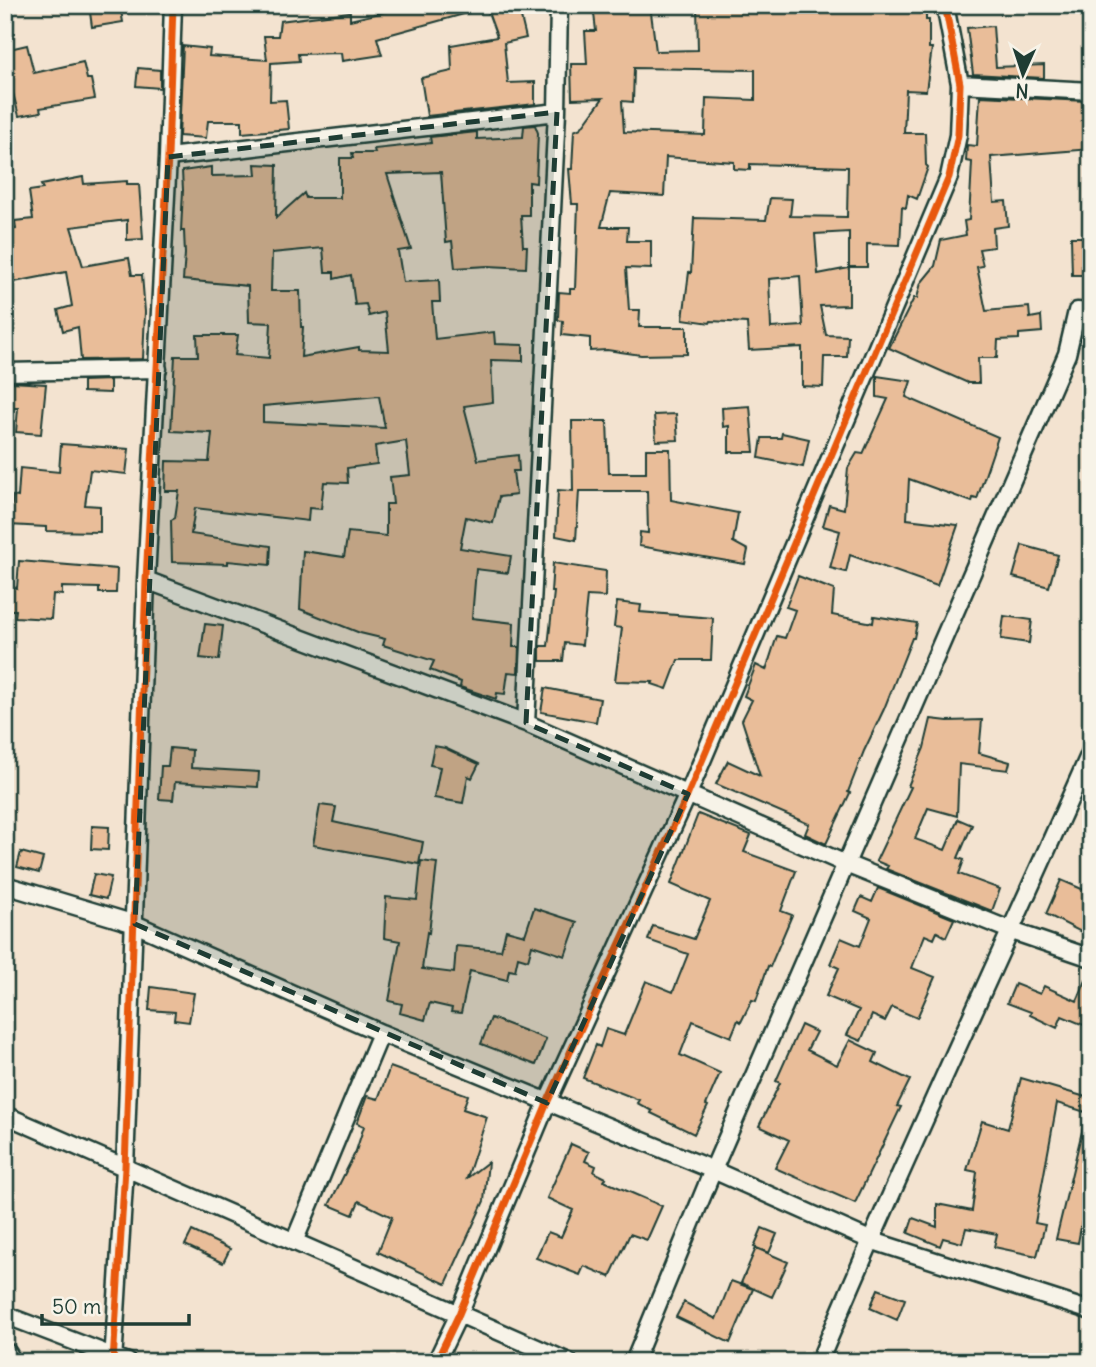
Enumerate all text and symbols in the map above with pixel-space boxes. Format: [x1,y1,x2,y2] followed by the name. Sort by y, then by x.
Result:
[988,38,1058,108] north arrow
[1015,79,1029,103] text: N
[42,1283,189,1327] scale bar
[52,1293,101,1320] text: 50 m

